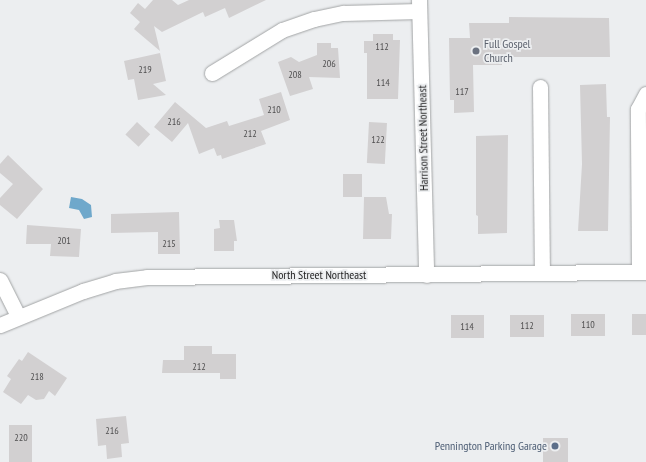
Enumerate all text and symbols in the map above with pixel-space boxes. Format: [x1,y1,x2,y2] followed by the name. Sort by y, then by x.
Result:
[484,37,530,65] place label: Full Gospel Church
[375,41,389,53] house number: 112
[471,46,481,56] marker: Full Gospel Church
[322,58,336,70] house number: 206
[138,64,152,76] house number: 219
[288,69,302,81] house number: 208
[376,77,390,89] house number: 114
[415,85,431,191] street label: Harrison Street Northeast
[455,86,469,98] house number: 117
[267,104,281,116] house number: 210
[167,116,181,128] house number: 216
[243,128,257,140] house number: 212
[371,134,385,146] house number: 122
[57,235,71,247] house number: 201
[162,238,176,250] house number: 215
[272,268,366,282] street label: North Street Northeast
[581,319,595,331] house number: 110
[520,320,534,332] house number: 112
[460,321,474,333] house number: 114
[192,361,206,373] house number: 212
[30,371,44,383] house number: 218
[105,425,119,437] house number: 216
[14,432,28,444] house number: 220
[435,439,547,453] place label: Pennington Parking Garage
[550,441,560,451] marker: Pennington Parking Garage

